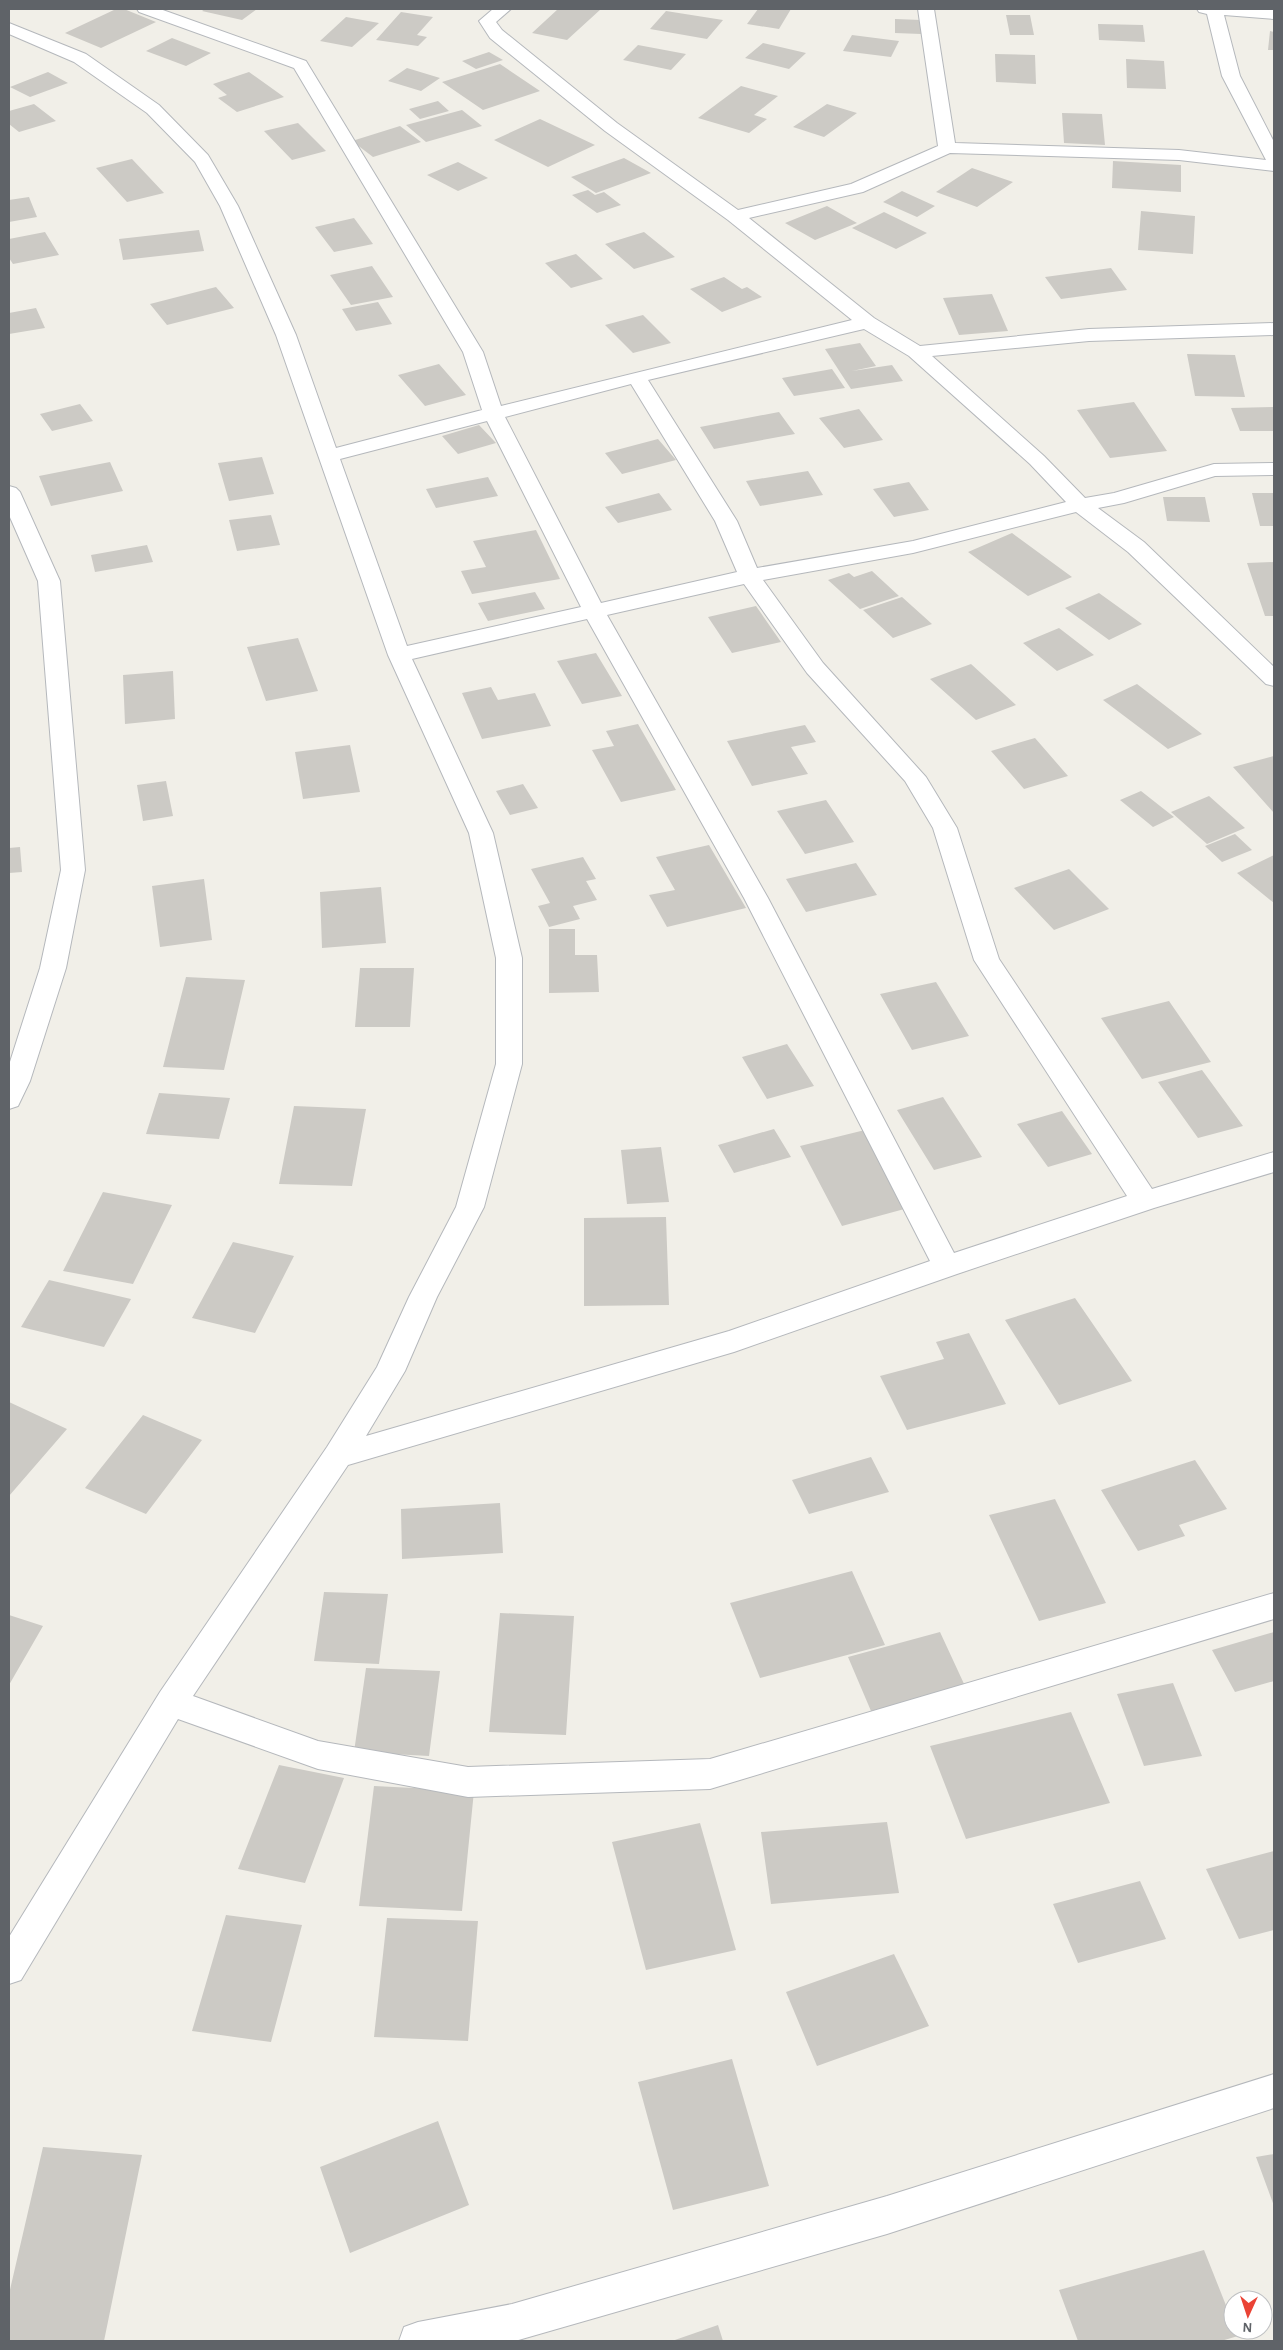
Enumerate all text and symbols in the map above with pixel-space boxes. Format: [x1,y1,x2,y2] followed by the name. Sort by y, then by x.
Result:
[1223,2290,1273,2340] north arrow
[1242,2320,1253,2334] text: N

